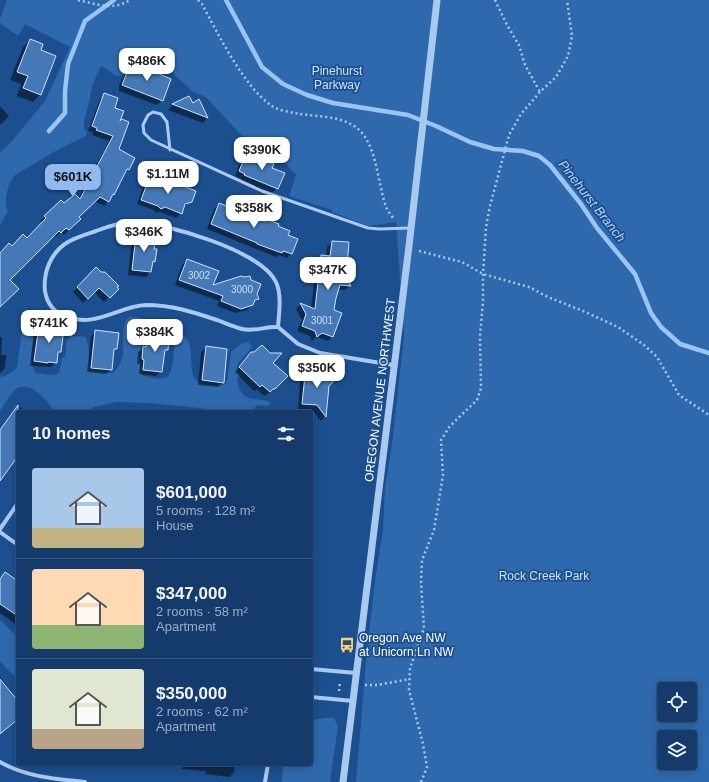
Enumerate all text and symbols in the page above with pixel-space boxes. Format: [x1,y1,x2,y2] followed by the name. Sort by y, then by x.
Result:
[119,48,175,82] pin: $486K
[128,53,166,68] text: $486K
[312,64,363,92] park label: Pinehurst Parkway
[234,137,290,171] pin: $390K
[243,142,281,157] text: $390K
[555,157,629,245] water label: Pinehurst Branch
[135,161,201,195] pin: $1.11M
[45,164,101,198] pin: $601K
[147,166,189,181] text: $1.11M
[54,169,92,184] text: $601K
[226,195,282,229] pin: $358K
[235,200,273,215] text: $358K
[116,219,172,253] pin: $346K
[125,224,163,239] text: $346K
[300,257,356,291] pin: $347K
[309,262,347,277] text: $347K
[188,270,211,281] house number: 3002
[231,284,254,295] house number: 3000
[362,297,398,483] street label: OREGON AVENUE NORTHWEST
[21,310,77,344] pin: $741K
[30,315,68,330] text: $741K
[311,315,334,326] house number: 3001
[127,319,183,353] pin: $384K
[136,324,174,339] text: $384K
[289,355,345,389] pin: $350K
[298,360,336,375] text: $350K
[275,423,297,445] icon: filters
[32,424,110,443] text: 10 homes
[156,483,227,502] text: $601,000
[64,484,112,532] icon: home
[156,503,255,518] text: 5 rooms · 128 m²
[156,518,194,533] text: House
[499,569,590,583] park label: Rock Creek Park
[156,584,227,603] text: $347,000
[64,585,112,633] icon: home
[156,604,248,619] text: 2 rooms · 58 m²
[156,619,216,634] text: Apartment
[359,631,454,659] place label: Oregon Ave NW at Unicorn Ln NW
[338,636,356,654] bus stop icon: Oregon Ave NW at Unicorn Ln NW
[657,682,697,770] map controls
[657,682,697,722] button: locate
[156,684,227,703] text: $350,000
[64,685,112,733] icon: home
[156,704,248,719] text: 2 rooms · 62 m²
[156,719,216,734] text: Apartment
[657,730,697,770] button: layers

